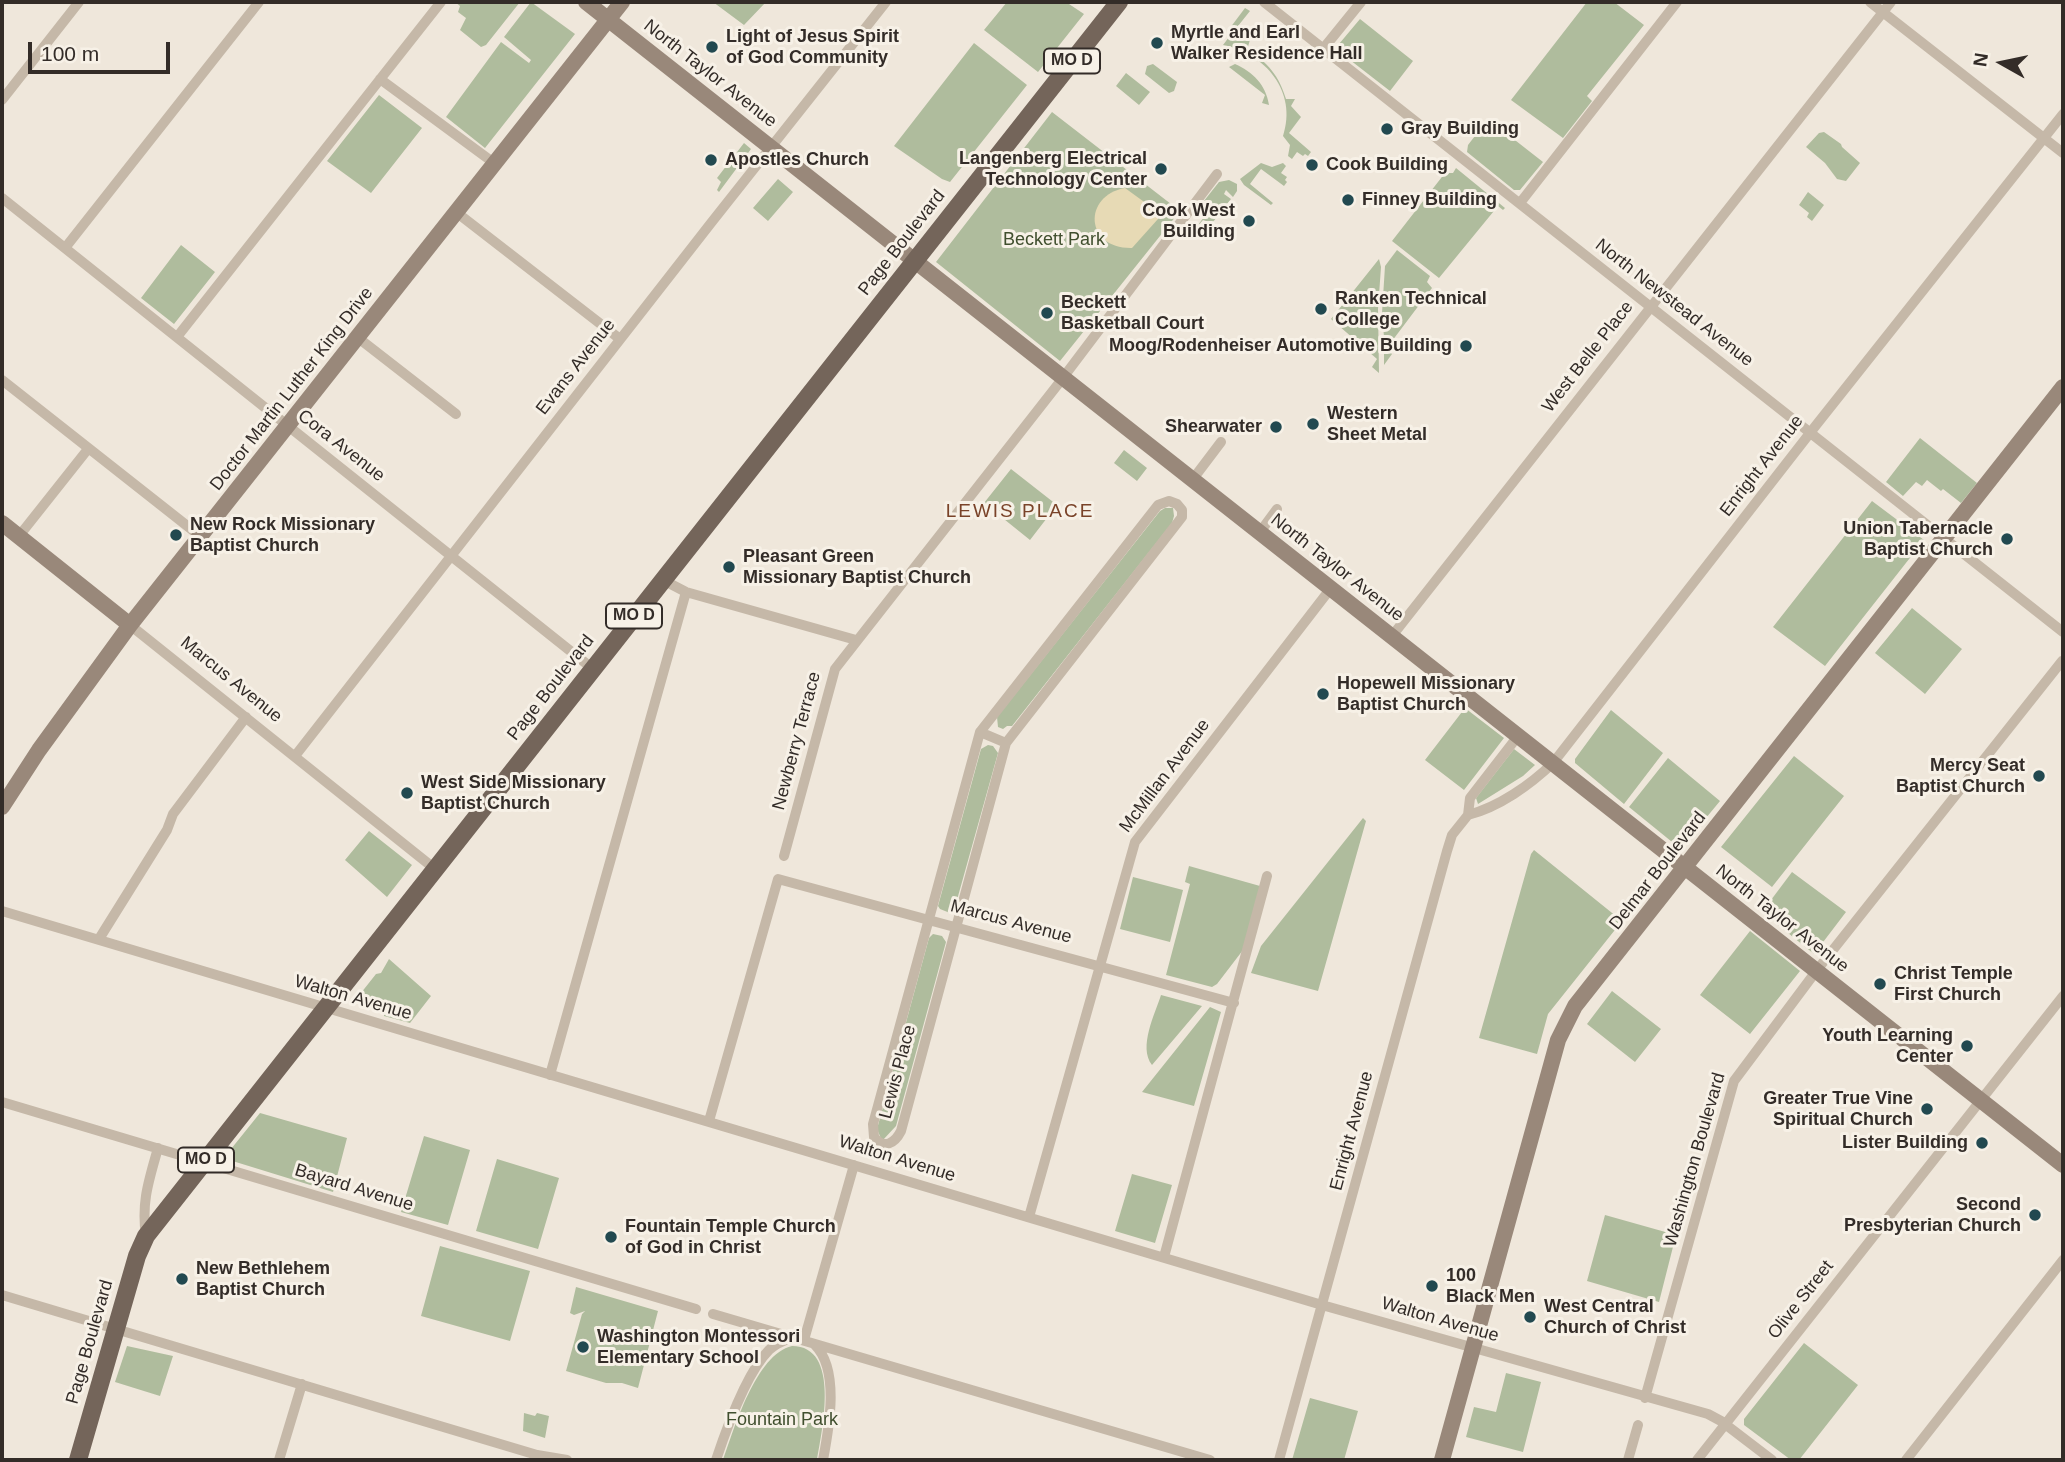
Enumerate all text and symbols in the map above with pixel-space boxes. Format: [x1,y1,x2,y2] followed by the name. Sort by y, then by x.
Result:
[639,15,781,133] street label: North Taylor Avenue
[1171,22,1362,64] place label: Myrtle and Earl Walker Residence Hall
[726,26,899,68] place label: Light of Jesus Spirit of God Community
[32,28,173,72] scale bar
[1967,28,2037,98] north arrow
[1149,35,1165,51] marker: Myrtle and Earl Walker Residence Hall
[704,39,720,55] marker: Light of Jesus Spirit of God Community
[41,42,99,65] text: 100 m
[1044,48,1100,74] road number: MO D
[1969,51,1992,68] text: N
[1401,118,1519,140] place label: Gray Building
[1379,121,1395,137] marker: Gray Building
[959,148,1147,190] place label: Langenberg Electrical Technology Center
[725,149,869,171] place label: Apostles Church
[703,152,719,168] marker: Apostles Church
[1326,154,1448,176] place label: Cook Building
[1304,157,1320,173] marker: Cook Building
[1153,161,1169,177] marker: Langenberg Electrical Technology Center
[854,186,950,300] street label: Page Boulevard
[1362,189,1497,211] place label: Finney Building
[1340,192,1356,208] marker: Finney Building
[1142,200,1235,242] place label: Cook West Building
[1241,213,1257,229] marker: Cook West Building
[1003,229,1105,251] park label: Beckett Park
[1591,235,1757,371] street label: North Newstead Avenue
[206,283,378,495] street label: Doctor Martin Luther King Drive
[1335,288,1487,330] place label: Ranken Technical College
[1061,292,1204,334] place label: Beckett Basketball Court
[1538,297,1638,417] street label: West Belle Place
[1313,301,1329,317] marker: Ranken Technical College
[1039,305,1055,321] marker: Beckett Basketball Court
[532,315,620,419] street label: Evans Avenue
[1109,335,1452,357] place label: Moog/Rodenheiser Automotive Building
[1458,338,1474,354] marker: Moog/Rodenheiser Automotive Building
[1327,403,1427,446] place label: Western Sheet Metal
[293,405,389,487] street label: Cora Avenue
[1716,411,1808,521] street label: Enright Avenue
[1165,416,1262,438] place label: Shearwater
[1305,416,1321,432] marker: Western Sheet Metal
[1268,419,1284,435] marker: Shearwater
[947,501,1093,523] district label: LEWIS PLACE
[1266,509,1408,627] street label: North Taylor Avenue
[190,514,375,556] place label: New Rock Missionary Baptist Church
[1843,518,1993,560] place label: Union Tabernacle Baptist Church
[168,527,184,543] marker: New Rock Missionary Baptist Church
[1999,531,2015,547] marker: Union Tabernacle Baptist Church
[743,546,971,588] place label: Pleasant Green Missionary Baptist Church
[721,559,737,575] marker: Pleasant Green Missionary Baptist Church
[606,604,662,628] road number: MO D
[503,631,599,745] street label: Page Boulevard
[176,632,286,728] street label: Marcus Avenue
[768,670,826,812] street label: Newberry Terrace
[1337,673,1515,716] place label: Hopewell Missionary Baptist Church
[1315,686,1331,702] marker: Hopewell Missionary Baptist Church
[1115,715,1215,837] street label: McMillan Avenue
[1896,755,2025,798] place label: Mercy Seat Baptist Church
[2031,768,2047,784] marker: Mercy Seat Baptist Church
[421,772,606,814] place label: West Side Missionary Baptist Church
[399,785,415,801] marker: West Side Missionary Baptist Church
[1605,808,1711,934] street label: Delmar Boulevard
[1711,860,1853,978] street label: North Taylor Avenue
[948,895,1074,949] street label: Marcus Avenue
[1894,963,2013,1006] place label: Christ Temple First Church
[292,971,414,1025] street label: Walton Avenue
[1872,976,1888,992] marker: Christ Temple First Church
[875,1023,921,1121] street label: Lewis Place
[1822,1025,1953,1068] place label: Youth Learning Center
[1959,1038,1975,1054] marker: Youth Learning Center
[1326,1069,1378,1193] street label: Enright Avenue
[1660,1070,1730,1250] street label: Washington Boulevard
[1763,1088,1913,1130] place label: Greater True Vine Spiritual Church
[1919,1101,1935,1117] marker: Greater True Vine Spiritual Church
[836,1131,958,1187] street label: Walton Avenue
[1842,1132,1968,1154] place label: Lister Building
[1974,1135,1990,1151] marker: Lister Building
[178,1148,234,1172] road number: MO D
[292,1160,416,1216] street label: Bayard Avenue
[1844,1194,2021,1236] place label: Second Presbyterian Church
[2027,1207,2043,1223] marker: Second Presbyterian Church
[625,1216,836,1258] place label: Fountain Temple Church of God in Christ
[603,1229,619,1245] marker: Fountain Temple Church of God in Christ
[1764,1256,1838,1344] street label: Olive Street
[196,1258,330,1300] place label: New Bethlehem Baptist Church
[1446,1265,1535,1308] place label: 100 Black Men
[174,1271,190,1287] marker: New Bethlehem Baptist Church
[62,1277,118,1407] street label: Page Boulevard
[1424,1278,1440,1294] marker: 100 Black Men
[1379,1293,1501,1347] street label: Walton Avenue
[1544,1296,1686,1338] place label: West Central Church of Christ
[1522,1309,1538,1325] marker: West Central Church of Christ
[597,1326,800,1368] place label: Washington Montessori Elementary School
[575,1339,591,1355] marker: Washington Montessori Elementary School
[726,1409,838,1431] park label: Fountain Park

